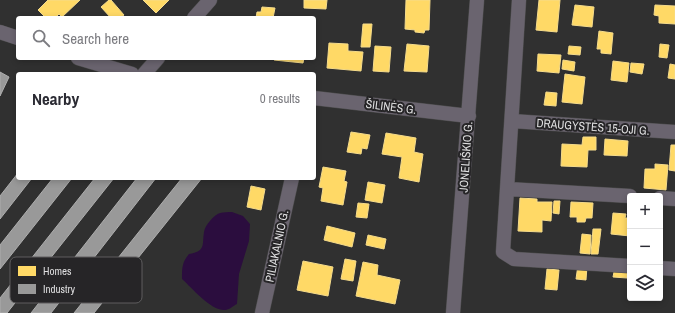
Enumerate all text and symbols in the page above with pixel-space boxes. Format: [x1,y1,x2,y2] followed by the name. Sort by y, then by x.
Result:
[16,16,316,60] search box
[30,27,52,49] icon: search
[62,28,129,49] text: Search here
[32,87,79,110] text: Nearby
[260,90,300,107] text: 0 results
[365,96,417,118] street label: ŠILINĖS G.
[536,115,650,139] street label: DRAUGYSTĖS 15-OJI G.
[456,121,476,193] street label: JONELIŠKIO G.
[627,193,663,301] map controls
[627,193,663,229] button: +
[262,208,292,284] street label: PILIAKALNIO G.
[627,229,663,265] button: −
[10,257,142,303] legend
[43,264,72,278] text: Homes
[627,265,663,301] button: layers
[43,282,76,296] text: Industry

